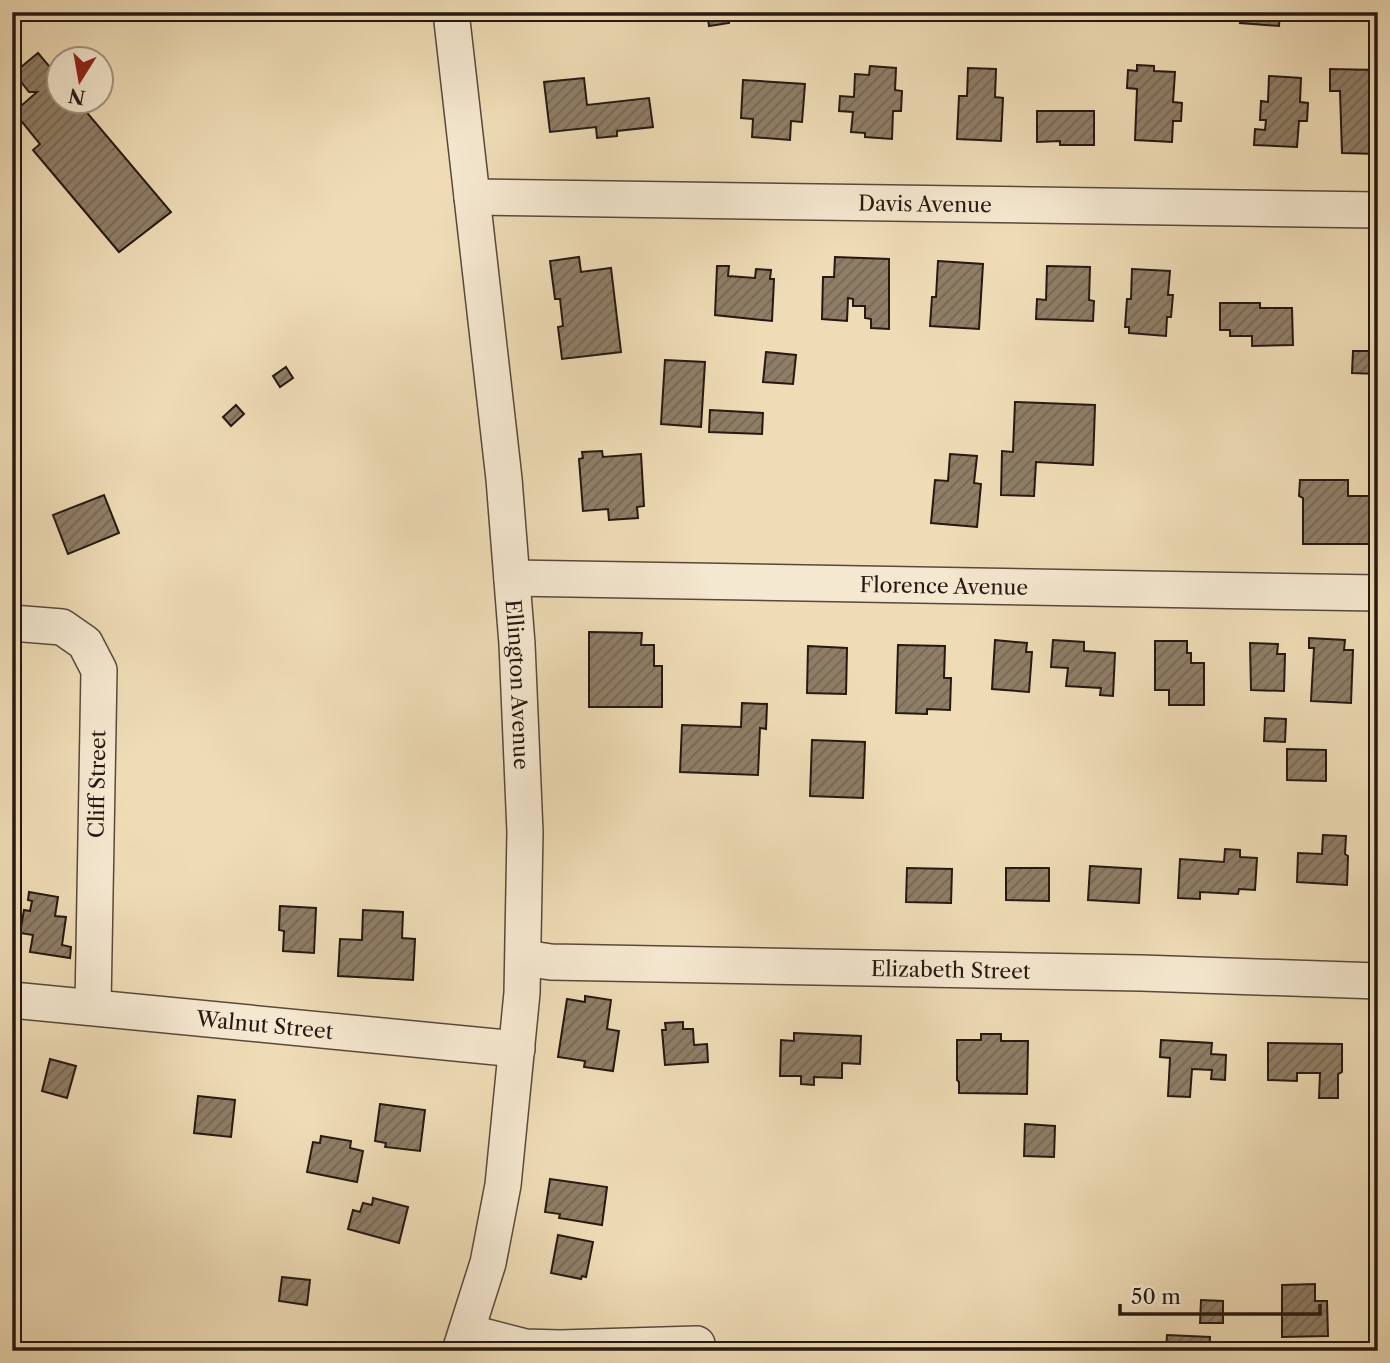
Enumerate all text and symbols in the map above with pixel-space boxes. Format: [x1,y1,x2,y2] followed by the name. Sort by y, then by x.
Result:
[46,46,116,116] north arrow
[67,83,87,109] text: N
[858,190,992,217] street label: Davis Avenue
[859,572,1028,599] street label: Florence Avenue
[501,598,535,770] street label: Ellington Avenue
[84,729,110,838] street label: Cliff Street
[871,955,1031,983] street label: Elizabeth Street
[194,1005,335,1044] street label: Walnut Street
[1120,1272,1320,1316] scale bar
[1131,1284,1181,1309] text: 50 m

